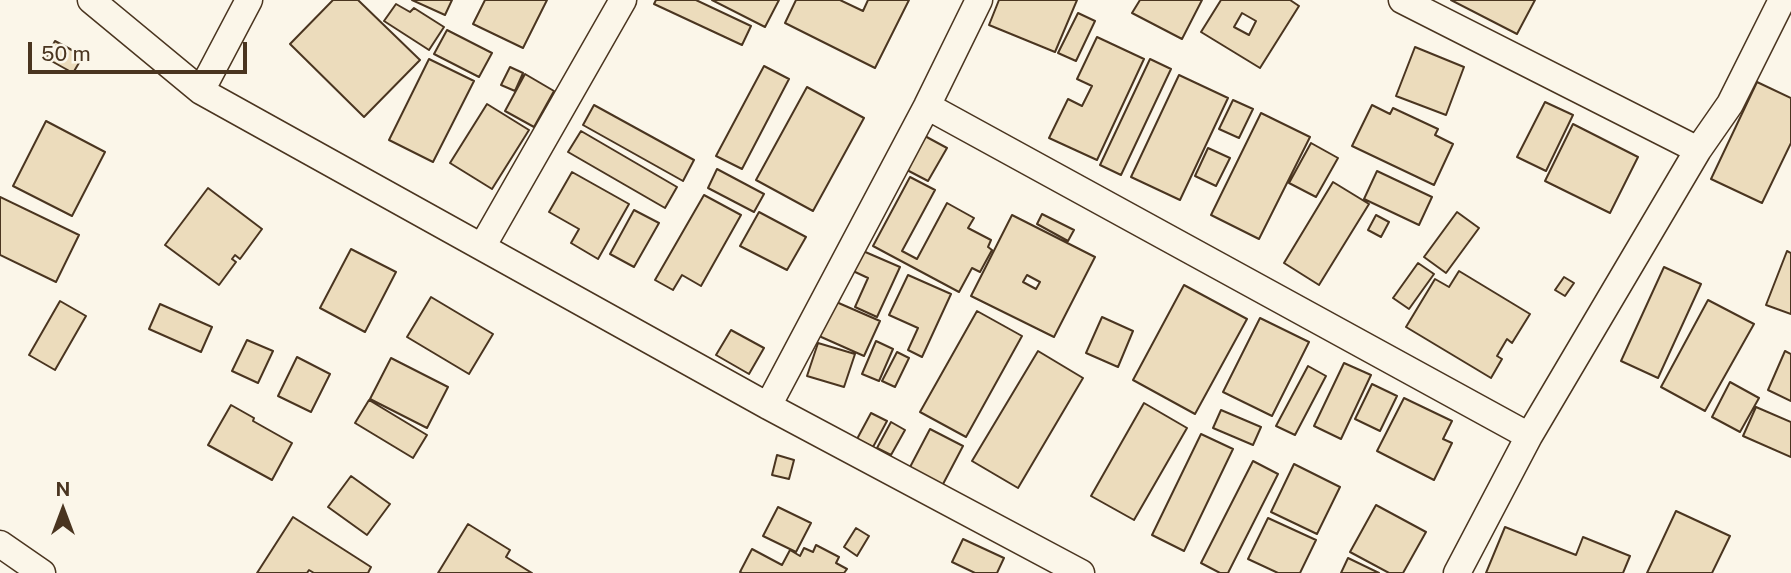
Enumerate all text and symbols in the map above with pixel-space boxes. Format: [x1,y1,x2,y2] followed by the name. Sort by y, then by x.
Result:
[32,28,250,72] scale bar
[41,41,91,66] text: 50 m
[28,475,98,545] north arrow
[56,478,70,500] text: N

